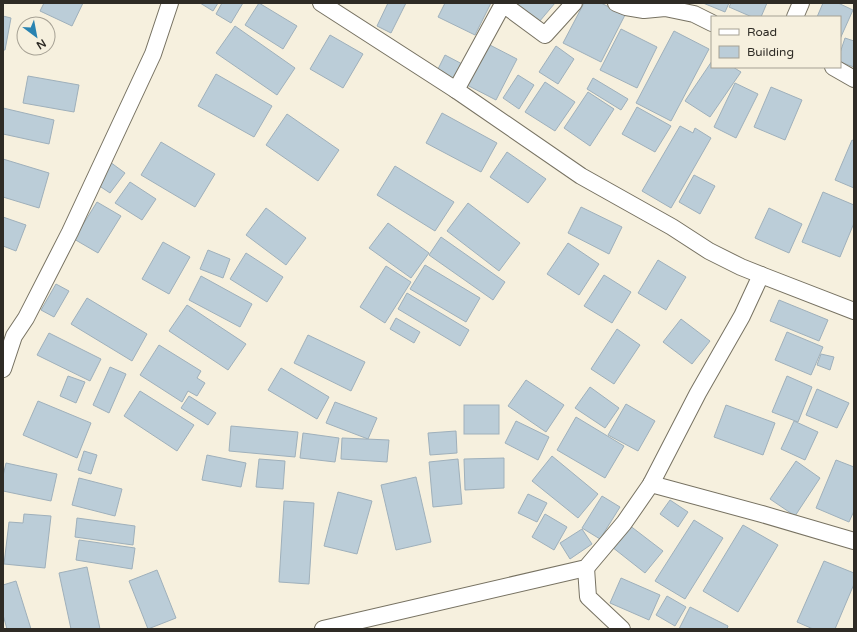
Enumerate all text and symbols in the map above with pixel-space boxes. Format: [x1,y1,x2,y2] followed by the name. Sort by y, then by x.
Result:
[16,16,56,56] north arrow
[711,16,841,68] legend
[747,25,777,39] text: Road
[34,36,48,52] text: N
[747,45,794,59] text: Building

